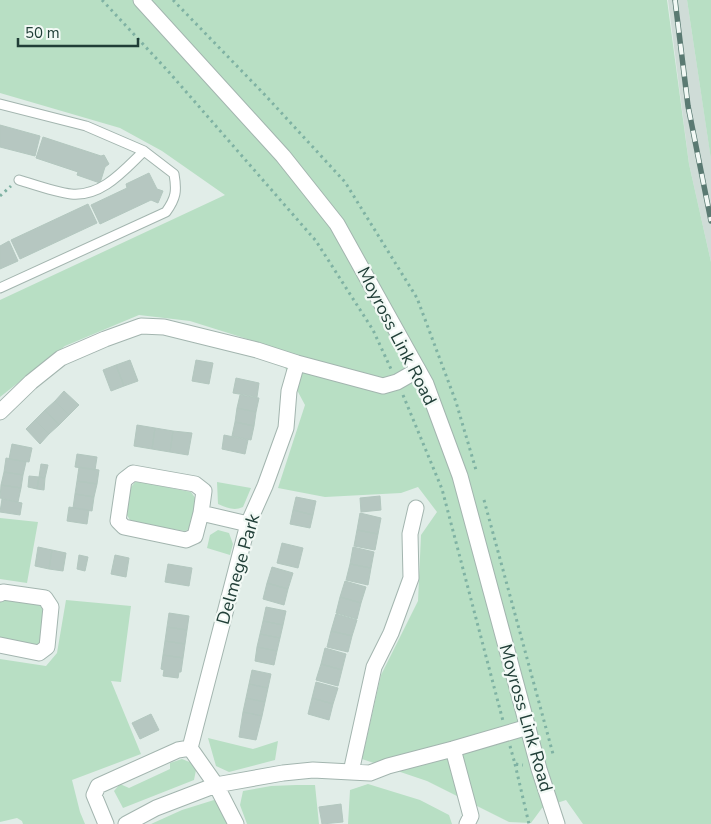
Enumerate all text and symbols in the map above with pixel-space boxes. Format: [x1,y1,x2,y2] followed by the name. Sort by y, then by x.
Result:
[18,15,138,47] scale bar
[25,23,60,43] text: 50 m
[352,263,442,409] street label: Moyross Link Road
[211,510,266,627] street label: Delmege Park
[493,641,559,795] street label: Moyross Link Road

